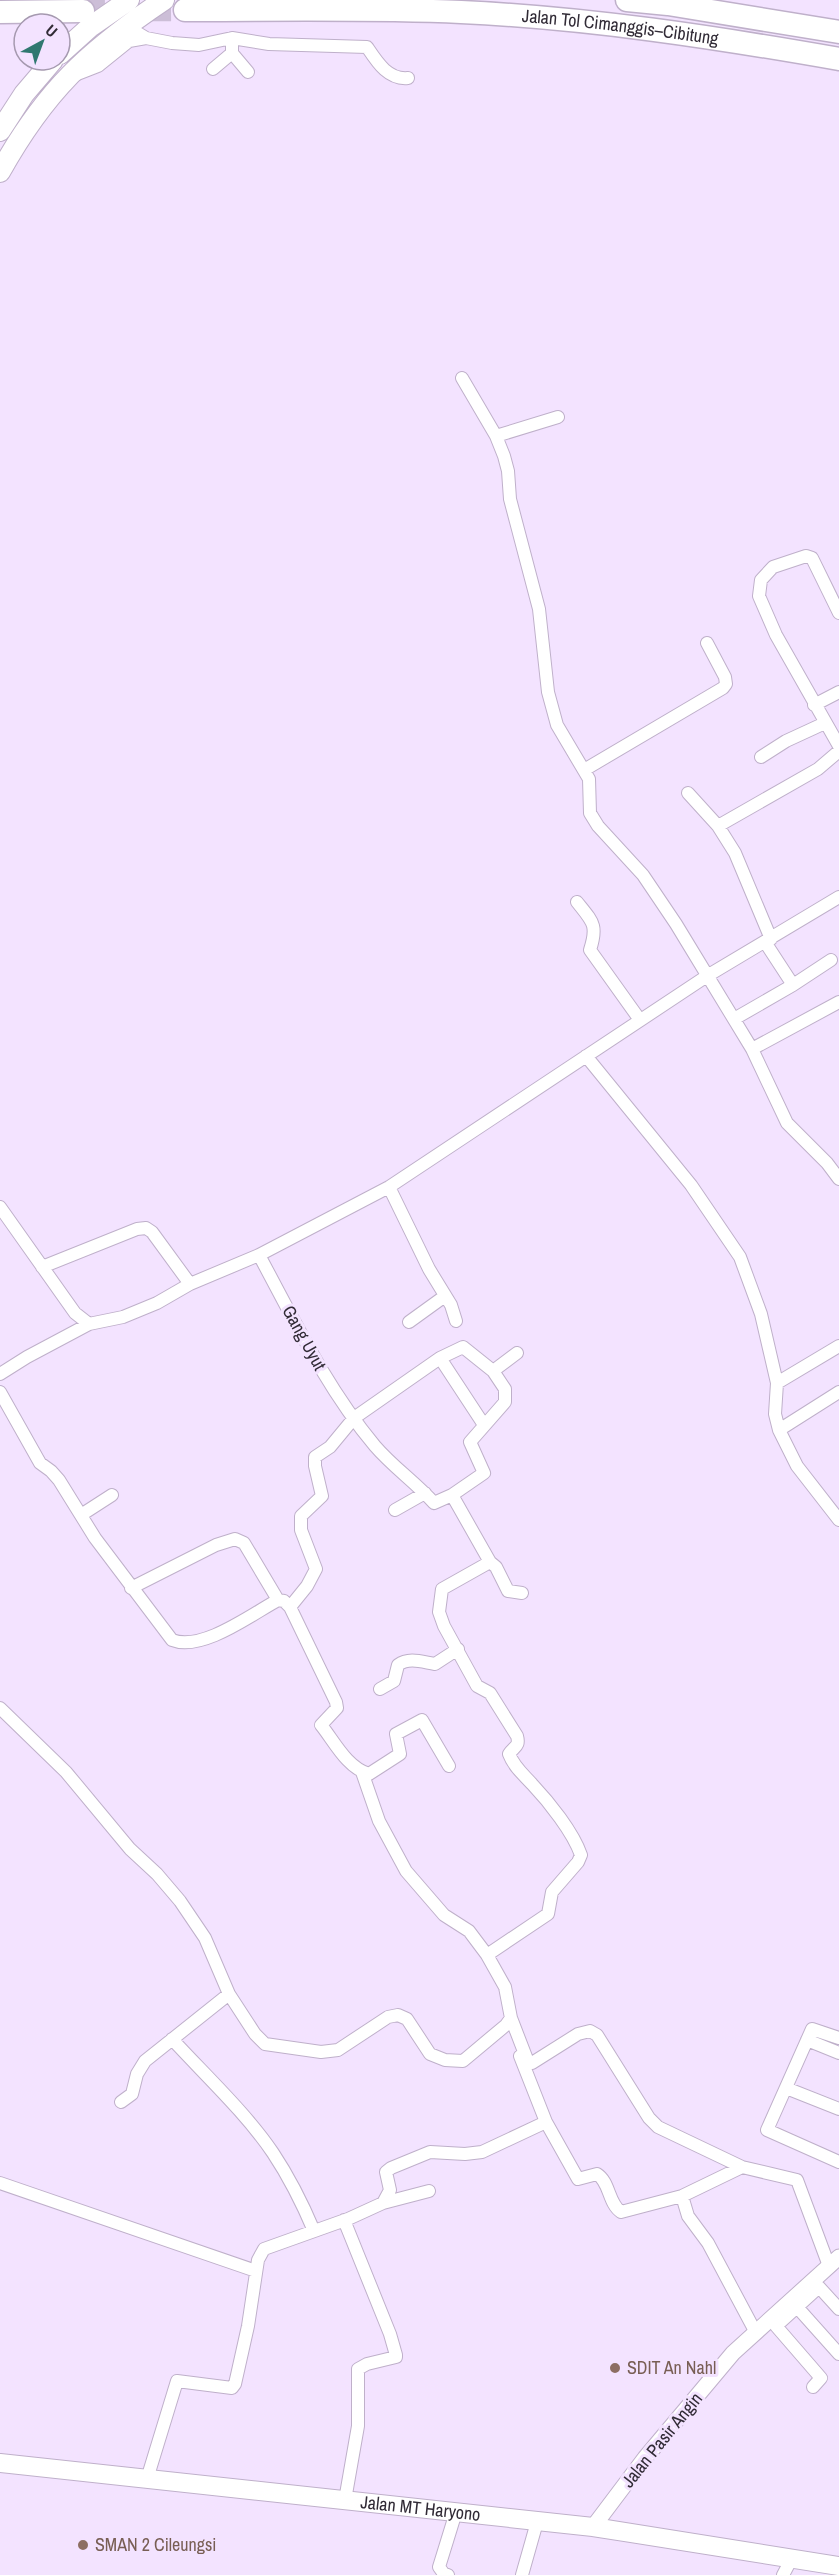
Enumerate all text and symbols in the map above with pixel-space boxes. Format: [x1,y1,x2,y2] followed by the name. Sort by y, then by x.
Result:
[521,3,721,51] street label: Jalan Tol Cimanggis–Cibitung
[12,12,72,72] north arrow
[41,19,63,42] text: U
[276,1301,332,1375] street label: Gang Uyut
[627,2355,716,2380] place label: SDIT An Nahl
[608,2361,622,2375] marker: SDIT An Nahl
[615,2387,708,2493] street label: Jalan Pasir Angin
[359,2489,482,2527] street label: Jalan MT Haryono
[95,2532,216,2557] place label: SMAN 2 Cileungsi
[76,2538,90,2552] marker: SMAN 2 Cileungsi

